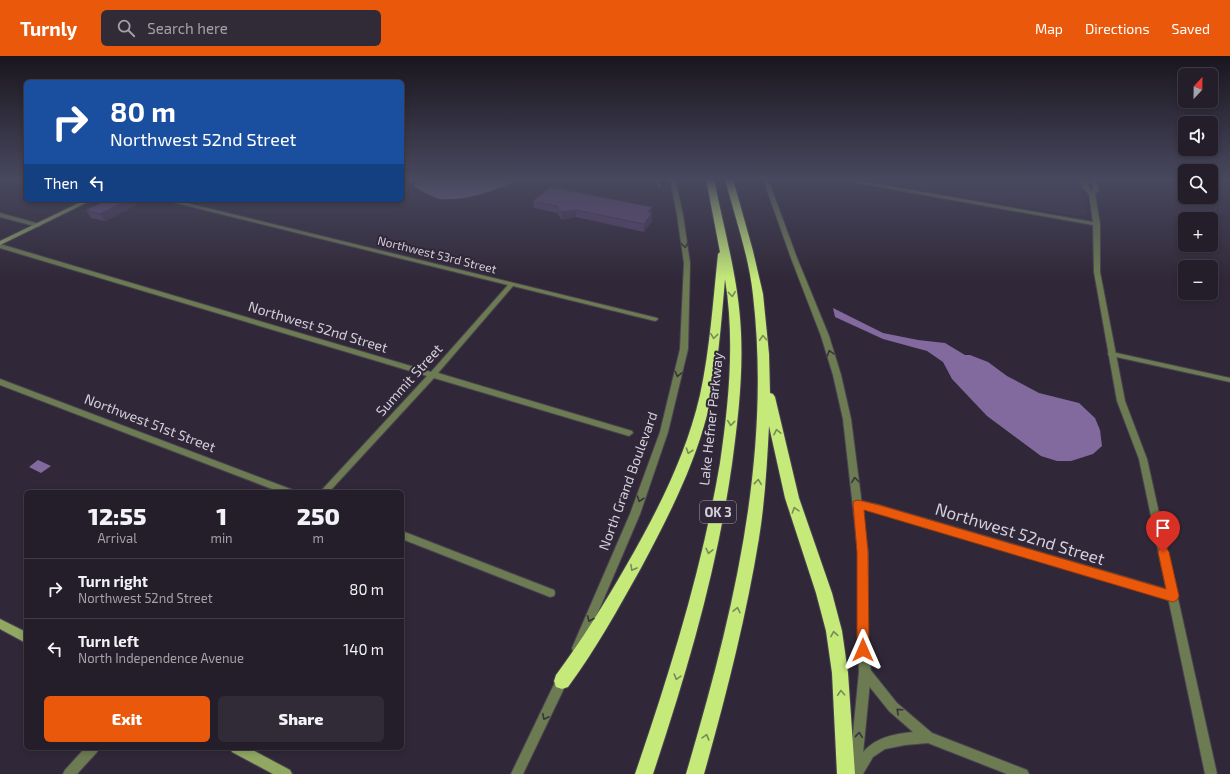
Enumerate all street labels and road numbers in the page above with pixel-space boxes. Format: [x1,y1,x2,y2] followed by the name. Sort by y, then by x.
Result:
[376,232,499,276] street label: Northwest 53rd Street
[246,297,390,356] street label: Northwest 52nd Street
[372,340,445,419] street label: Summit Street
[695,351,726,486] street label: Lake Hefner Parkway
[82,390,218,455] street label: Northwest 51st Street
[595,409,661,552] street label: North Grand Boulevard
[933,498,1108,569] street label: Northwest 52nd Street
[700,501,736,523] road number: OK 3

